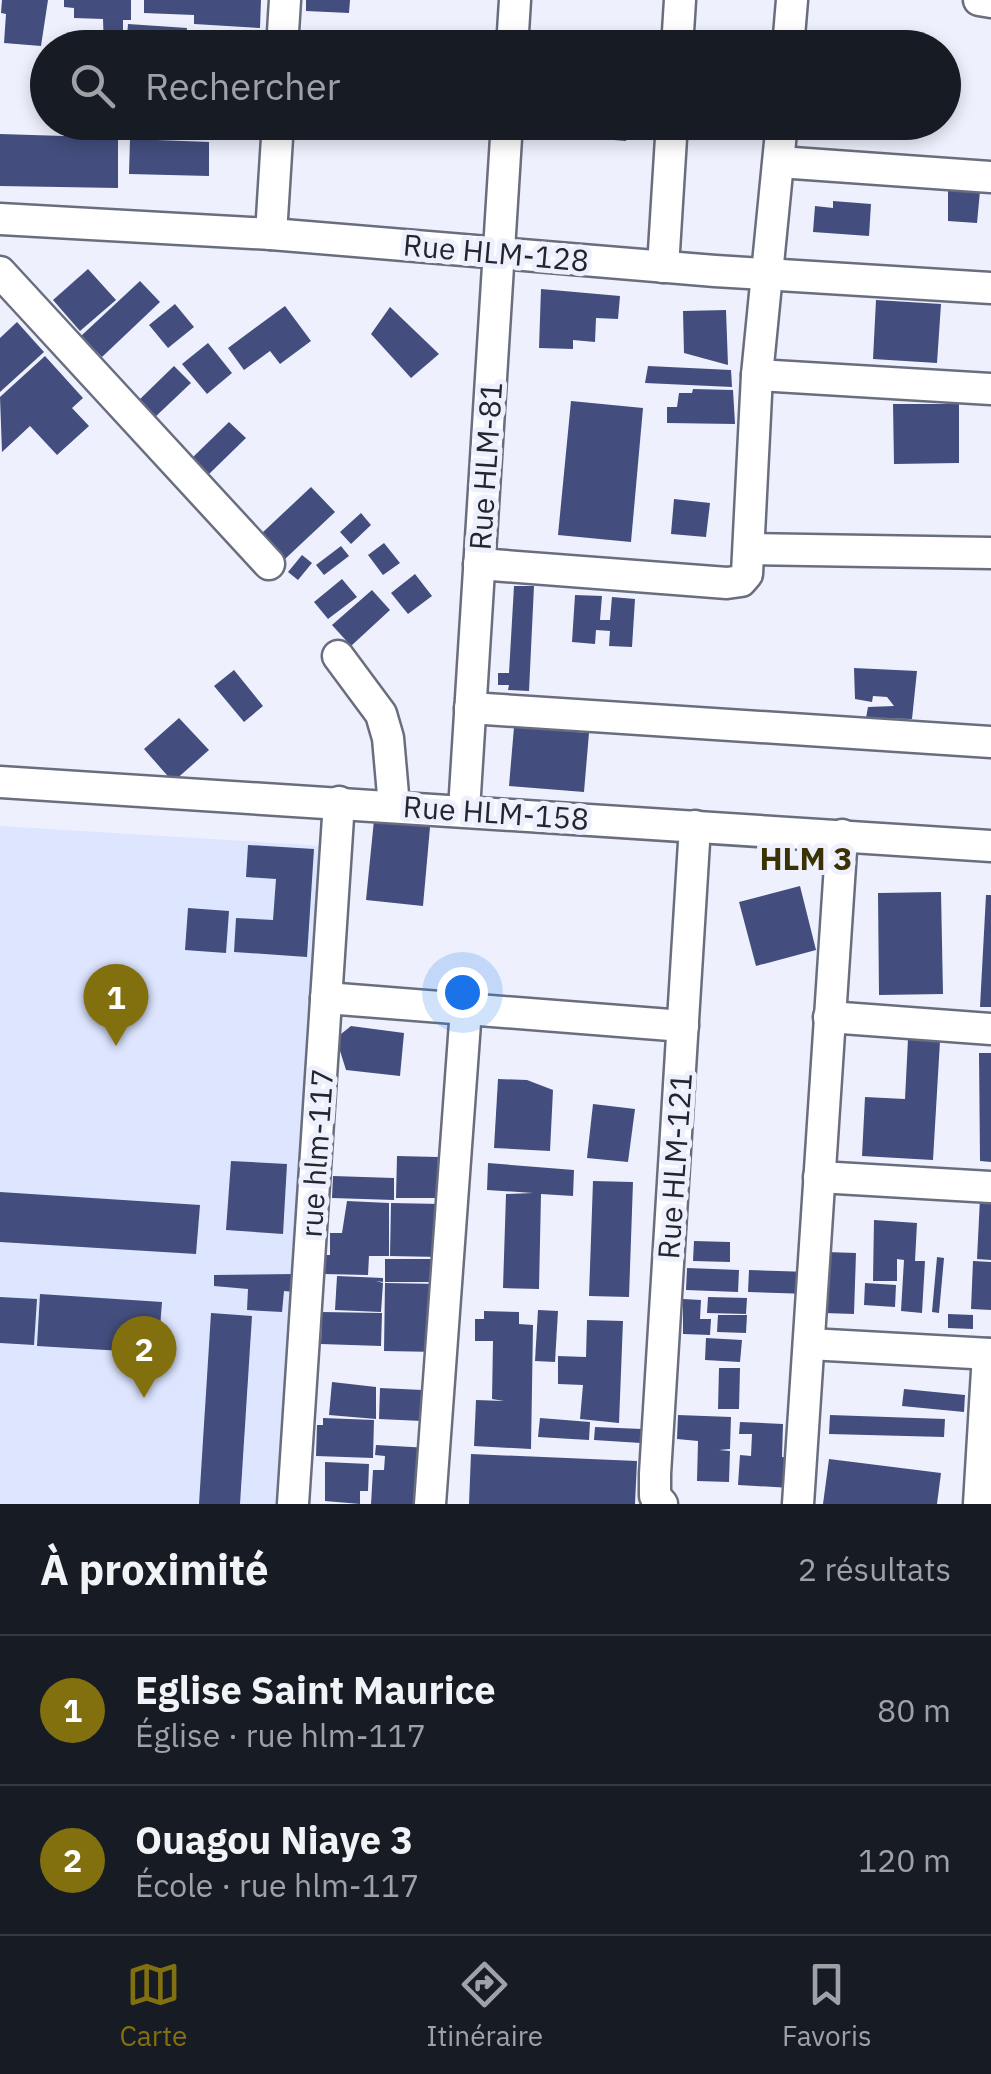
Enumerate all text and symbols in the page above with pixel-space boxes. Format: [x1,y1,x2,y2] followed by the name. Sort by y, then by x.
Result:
[30,30,961,140] search box
[65,58,120,113] icon: search
[145,61,340,110] text: Rechercher
[401,224,591,280] street label: Rue HLM-128
[460,381,510,551] street label: Rue HLM-81
[402,786,590,838] street label: Rue HLM-158
[759,837,853,879] district label: HLM 3
[84,964,148,1046] pin: 1
[437,967,488,1018] your location
[291,1067,341,1239] street label: rue hlm-117
[648,1072,700,1260] street label: Rue HLM-121
[112,1316,176,1398] pin: 2
[40,1542,269,1597] text: À proximité
[798,1548,951,1590] text: 2 résultats
[135,1665,496,1714] text: Eglise Saint Maurice
[63,1689,82,1731] text: 1
[877,1689,951,1731] text: 80 m
[135,1714,426,1756] text: Église · rue hlm-117
[135,1815,413,1864] text: Ouagou Niaye 3
[63,1839,82,1881] text: 2
[858,1839,951,1881] text: 120 m
[135,1864,419,1906] text: École · rue hlm-117
[119,1957,187,2054] tab: Carte
[426,1957,543,2054] tab: Itinéraire
[782,1957,872,2054] tab: Favoris

